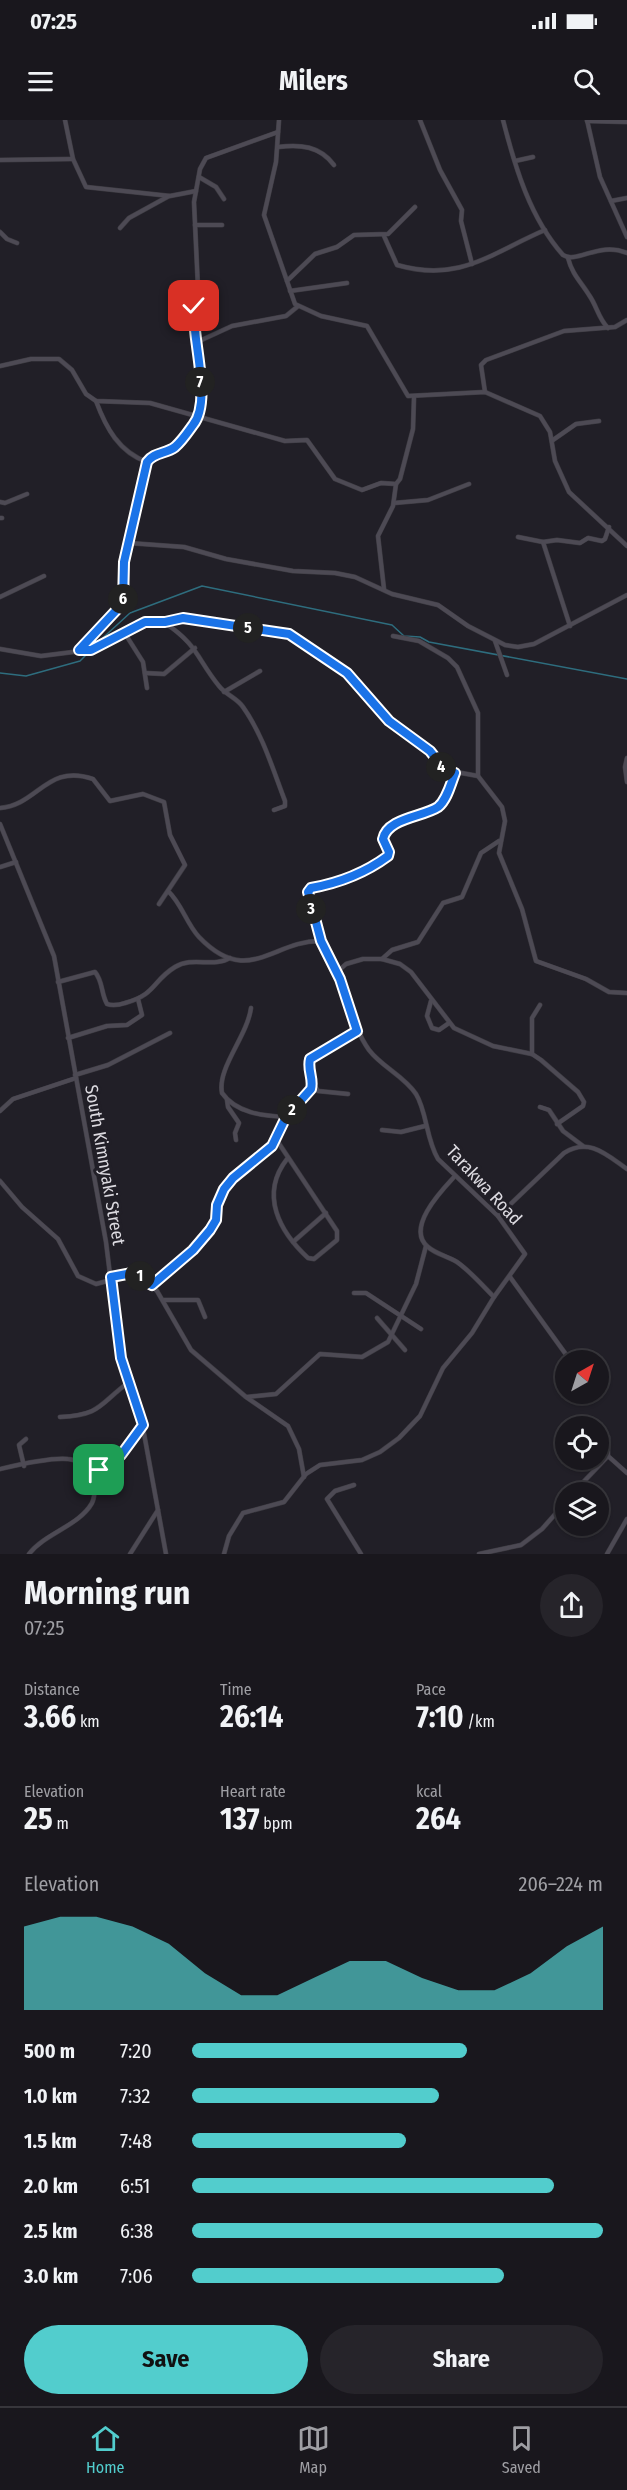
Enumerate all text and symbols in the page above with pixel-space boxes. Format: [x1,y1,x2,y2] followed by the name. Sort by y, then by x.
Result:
[30,8,77,35] text: 07:25
[24,65,57,98] icon: menu
[279,65,348,97] text: Milers
[570,65,603,98] icon: search
[168,280,219,331] pin
[177,289,210,322] icon: check
[185,367,215,397] pin: 7
[197,372,203,391] text: 7
[108,584,138,614] pin: 6
[119,589,127,608] text: 6
[233,613,263,643] pin: 5
[244,618,252,637] text: 5
[426,752,456,782] pin: 4
[437,757,445,776] text: 4
[296,894,326,924] pin: 3
[307,899,315,918] text: 3
[80,1083,130,1247] street label: South Kimnyaki Street
[277,1095,307,1125] pin: 2
[288,1100,296,1119] text: 2
[441,1141,527,1229] street label: Tarakwa Road
[125,1261,155,1291] pin: 1
[137,1266,143,1285] text: 1
[555,1350,609,1404] north arrow
[555,1350,609,1536] map controls
[555,1416,609,1470] button: locate
[73,1444,124,1495] pin
[82,1453,115,1486] icon: arrive
[555,1482,609,1536] button: layers
[24,1573,190,1613] text: Morning run
[540,1574,603,1637] button: share
[24,1616,64,1640] text: 07:25
[24,1680,80,1699] text: Distance
[220,1680,252,1699] text: Time
[416,1680,446,1699] text: Pace
[24,1699,76,1735] text: 3.66
[220,1699,284,1735] text: 26:14
[416,1699,464,1735] text: 7:10
[76,1712,100,1731] text: km
[464,1712,495,1731] text: /km
[24,1782,84,1801] text: Elevation
[220,1782,286,1801] text: Heart rate
[416,1782,442,1801] text: kcal
[24,1801,53,1837] text: 25
[220,1801,260,1837] text: 137
[416,1801,461,1837] text: 264
[53,1814,69,1833] text: m
[260,1814,293,1833] text: bpm
[24,1872,99,1896] text: Elevation
[519,1872,603,1896] text: 206–224 m
[24,2039,75,2063] text: 500 m
[120,2039,152,2063] text: 7:20
[24,2084,77,2108] text: 1.0 km
[120,2084,150,2108] text: 7:32
[24,2129,77,2153] text: 1.5 km
[120,2129,152,2153] text: 7:48
[24,2174,78,2198] text: 2.0 km
[120,2174,150,2198] text: 6:51
[24,2219,77,2243] text: 2.5 km
[120,2219,153,2243] text: 6:38
[24,2264,78,2288] text: 3.0 km
[120,2264,153,2288] text: 7:06
[24,2325,308,2394] button: Save
[320,2325,603,2394] button: Share
[86,2422,124,2477] tab: Home
[297,2422,330,2477] tab: Map
[502,2422,541,2477] tab: Saved

